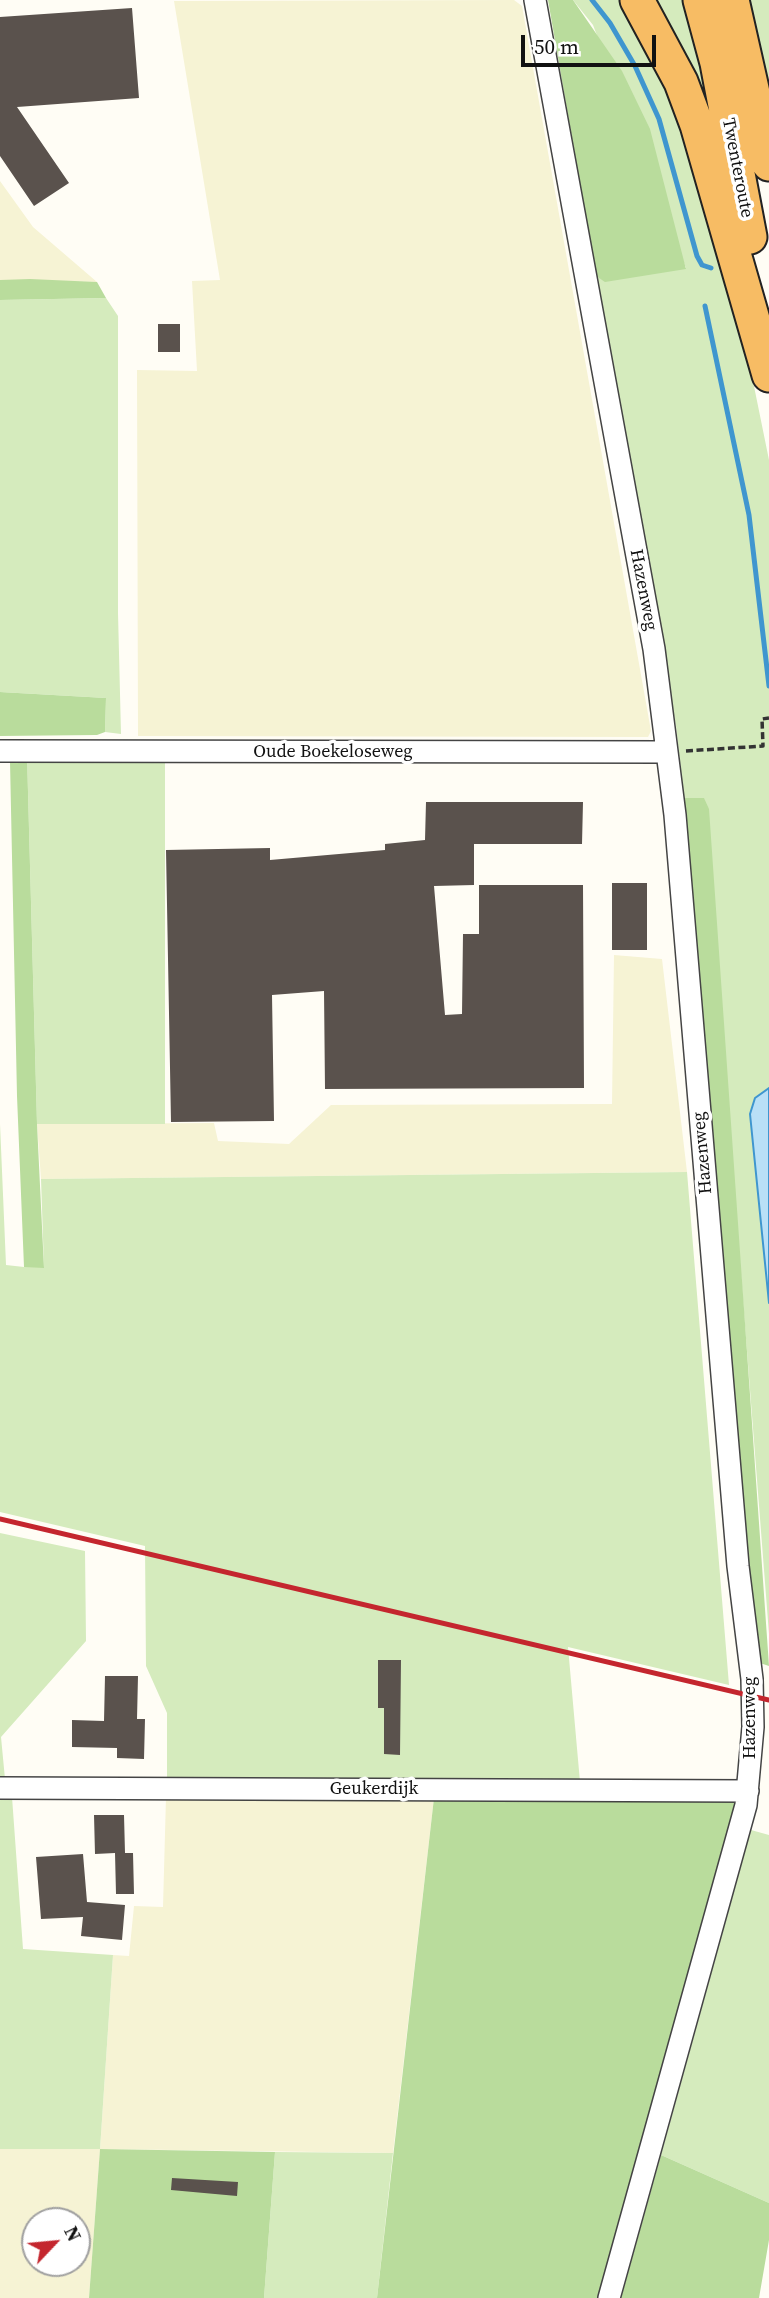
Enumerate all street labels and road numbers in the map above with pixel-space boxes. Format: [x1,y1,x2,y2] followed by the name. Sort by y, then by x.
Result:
[717,116,757,220] street label: Twenteroute
[625,547,661,633] street label: Hazenweg
[253,741,413,763] street label: Oude Boekeloseweg
[689,1111,717,1195] street label: Hazenweg
[739,1677,761,1759] street label: Hazenweg
[330,1778,418,1800] street label: Geukerdijk

